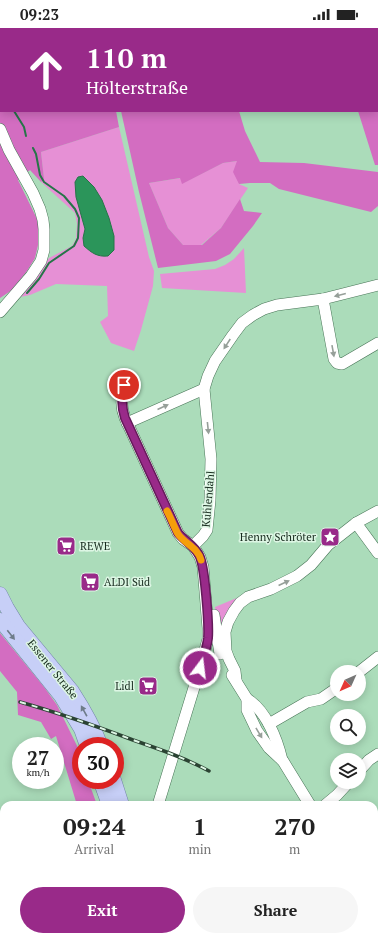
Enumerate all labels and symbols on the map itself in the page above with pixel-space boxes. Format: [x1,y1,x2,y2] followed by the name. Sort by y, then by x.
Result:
[334,292,346,298] one-way arrow
[223,339,231,349] one-way arrow
[330,345,336,357] one-way arrow
[107,368,141,402] pin
[157,404,169,410] one-way arrow
[205,422,211,434] one-way arrow
[199,470,217,528] street label: Kuhlendahl
[319,526,341,548] place icon: Henny Schröter
[240,530,317,544] place label: Henny Schröter
[55,535,77,557] supermarket icon: REWE
[80,539,110,553] place label: REWE
[79,571,101,593] supermarket icon: ALDI Süd
[104,575,150,589] place label: ALDI Süd
[278,580,290,586] one-way arrow
[7,629,16,640] one-way arrow
[25,636,82,702] street label: Essener Straße
[179,647,221,689] position arrow
[330,665,366,701] north arrow
[137,675,159,697] supermarket icon: Lidl
[115,679,134,693] place label: Lidl
[81,705,88,717] one-way arrow
[255,728,263,738] one-way arrow
[72,737,124,789] speed limit sign: 30

